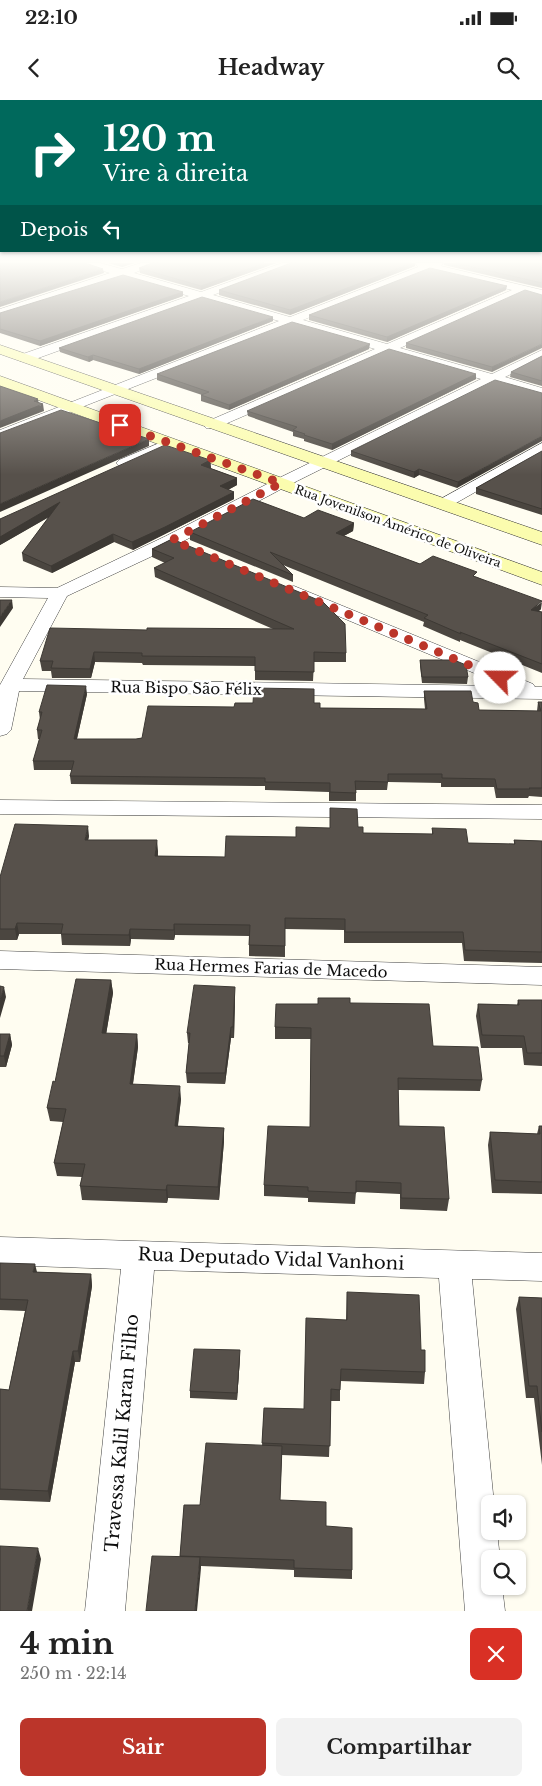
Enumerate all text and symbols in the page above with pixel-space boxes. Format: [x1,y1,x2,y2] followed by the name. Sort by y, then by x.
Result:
[25,6,78,29] text: 22:10
[20,54,48,82] icon: back
[218,54,324,81] text: Headway
[494,54,522,82] icon: search
[103,117,216,160] text: 120 m
[20,120,85,185] icon: right
[103,160,248,187] text: Vire à direita
[98,215,126,243] icon: left
[20,218,88,241] text: Depois
[99,404,141,446] pin
[106,411,134,439] icon: arrive
[293,482,504,571] street label: Rua Jovenilson Américo de Oliveira
[473,651,525,703] position arrow
[110,677,262,699] street label: Rua Bispo São Félix
[154,954,388,982] street label: Rua Hermes Farias de Macedo
[137,1243,405,1275] street label: Rua Deputado Vidal Vanhoni
[101,1313,143,1553] street label: Travessa Kalil Karan Filho
[481,1495,526,1595] map controls
[481,1495,526,1540] button: sound
[481,1550,526,1595] button: search
[20,1625,114,1662] text: 4 min
[470,1628,522,1680] button: close
[20,1663,127,1683] text: 250 m · 22:14
[20,1718,266,1776] button: Sair
[276,1718,522,1776] button: Compartilhar

